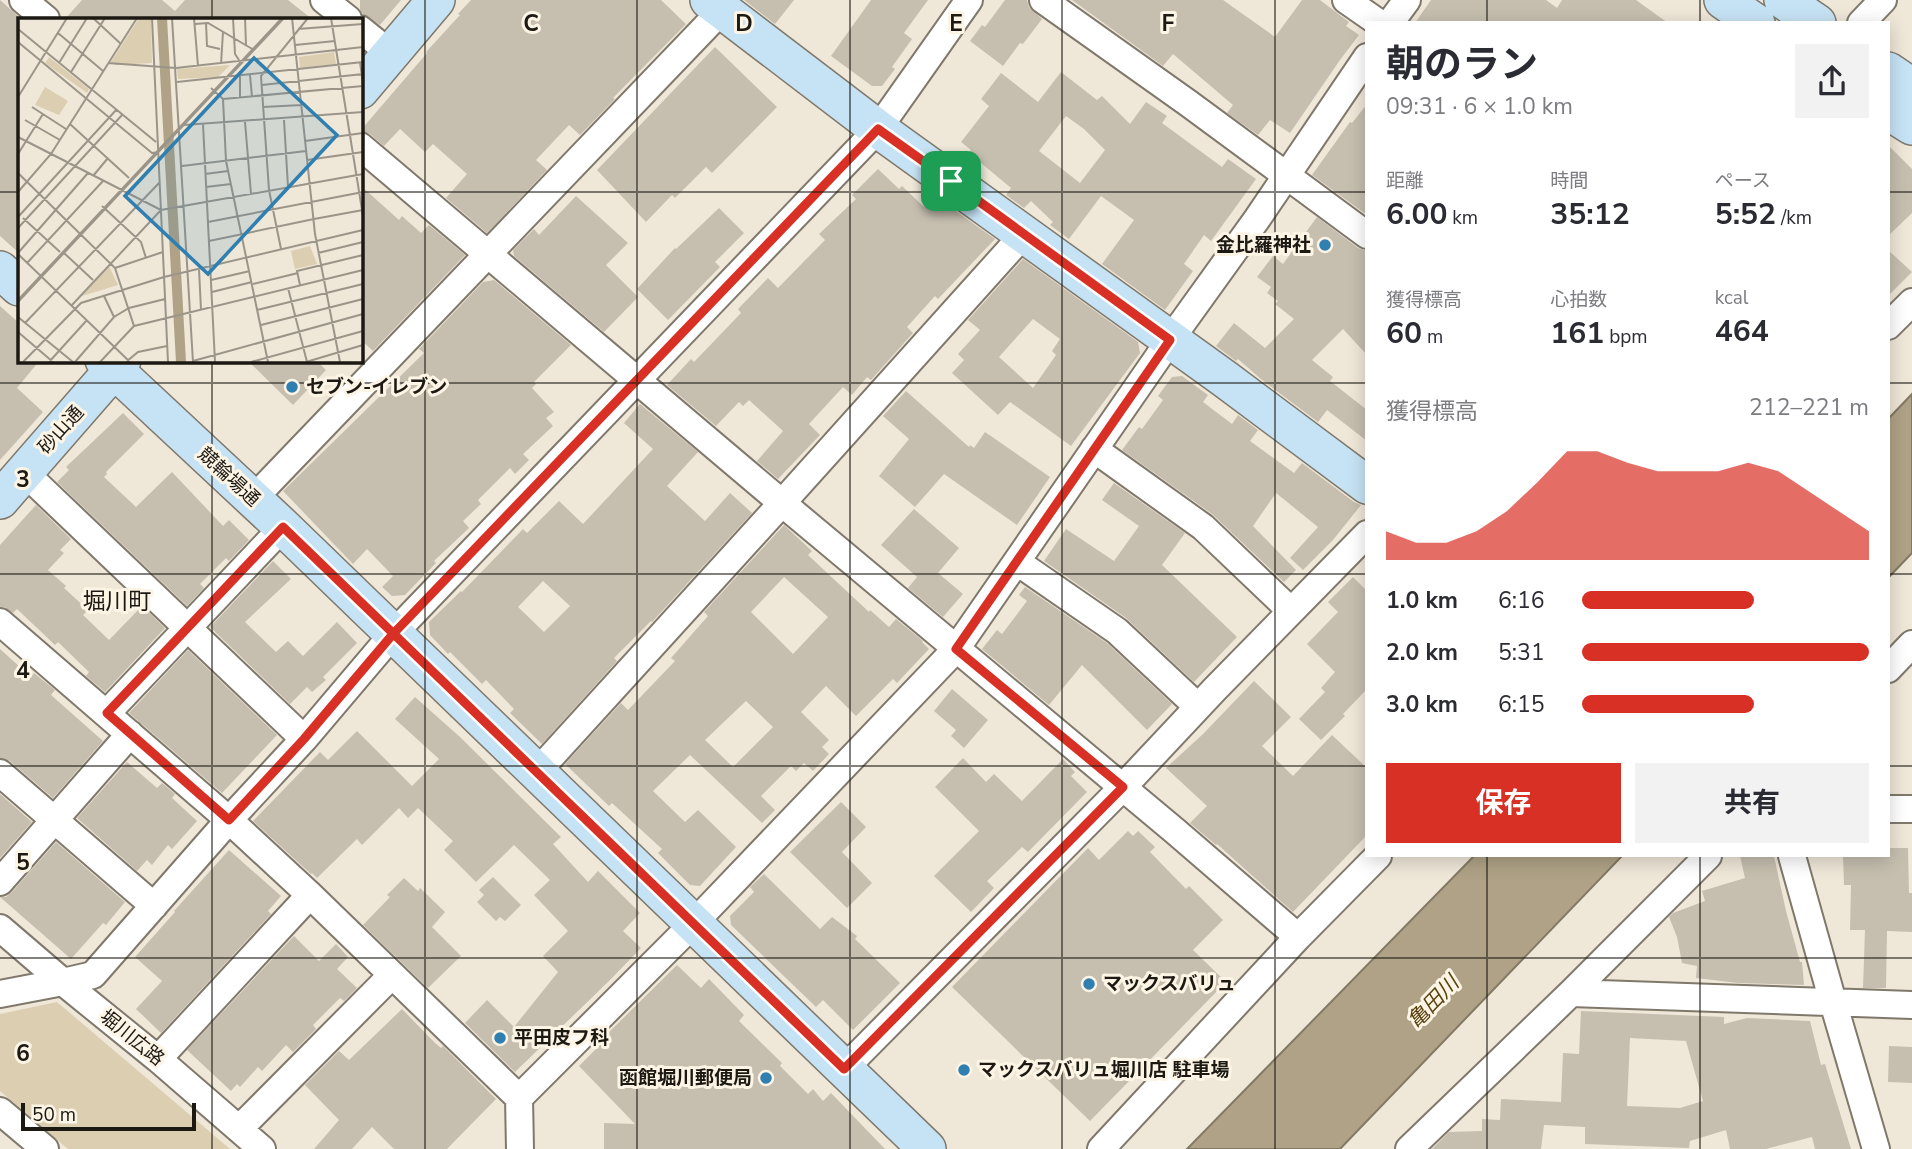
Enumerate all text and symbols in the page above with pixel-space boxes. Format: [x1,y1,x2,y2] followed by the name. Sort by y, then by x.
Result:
[523,8,539,39] text: C
[735,8,753,39] text: D
[949,8,963,39] text: E
[1162,8,1175,39] text: F
[18,18,362,362] inset map
[1386,39,1538,90] text: 朝のラン
[1795,44,1869,118] button: share
[1386,91,1573,122] text: 09:31 · 6 × 1.0 km
[921,151,981,211] pin
[932,162,970,200] icon: arrive
[1386,168,1424,194] text: 距離
[1550,168,1588,194] text: 時間
[1715,168,1771,194] text: ペース
[1386,194,1447,235] text: 6.00
[1550,194,1630,235] text: 35:12
[1715,194,1776,235] text: 5:52
[1447,205,1478,231] text: km
[1776,205,1812,231] text: /km
[1216,232,1311,258] place label: 金比羅神社
[1317,237,1333,253] marker: 金比羅神社
[1715,285,1748,311] text: kcal
[1386,287,1462,313] text: 獲得標高
[1550,287,1607,313] text: 心拍数
[1715,311,1769,352] text: 464
[1386,313,1422,354] text: 60
[1550,313,1604,354] text: 161
[1422,324,1443,350] text: m
[1604,324,1648,350] text: bpm
[306,374,447,400] place label: セブン-イレブン
[284,379,300,395] marker: セブン-イレブン
[1749,392,1869,423] text: 212–221 m
[1386,396,1478,427] text: 獲得標高
[32,400,90,460] street label: 砂山通
[192,442,266,512] street label: 競輪場通
[16,464,30,495] text: 3
[1386,585,1458,616] text: 1.0 km
[1498,585,1545,616] text: 6:16
[83,586,152,617] district label: 堀川町
[1386,637,1458,668] text: 2.0 km
[1498,637,1545,668] text: 5:31
[16,655,30,686] text: 4
[1386,689,1458,720] text: 3.0 km
[1498,689,1545,720] text: 6:15
[1386,763,1621,843] button: 保存
[1635,763,1869,843] button: 共有
[16,847,30,878] text: 5
[1401,968,1466,1034] water label: 亀田川
[1103,971,1235,997] place label: マックスバリュ
[1081,976,1097,992] marker: マックスバリュ
[94,1004,170,1072] street label: 堀川広路
[514,1025,609,1051] place label: 平田皮フ科
[492,1030,508,1046] marker: 平田皮フ科
[16,1038,30,1069] text: 6
[978,1057,1230,1083] place label: マックスバリュ堀川店 駐車場
[956,1062,972,1078] marker: マックスバリュ堀川店 駐車場
[619,1065,752,1091] place label: 函館堀川郵便局
[758,1070,774,1086] marker: 函館堀川郵便局
[21,1100,196,1132] scale bar
[32,1102,76,1128] text: 50 m

